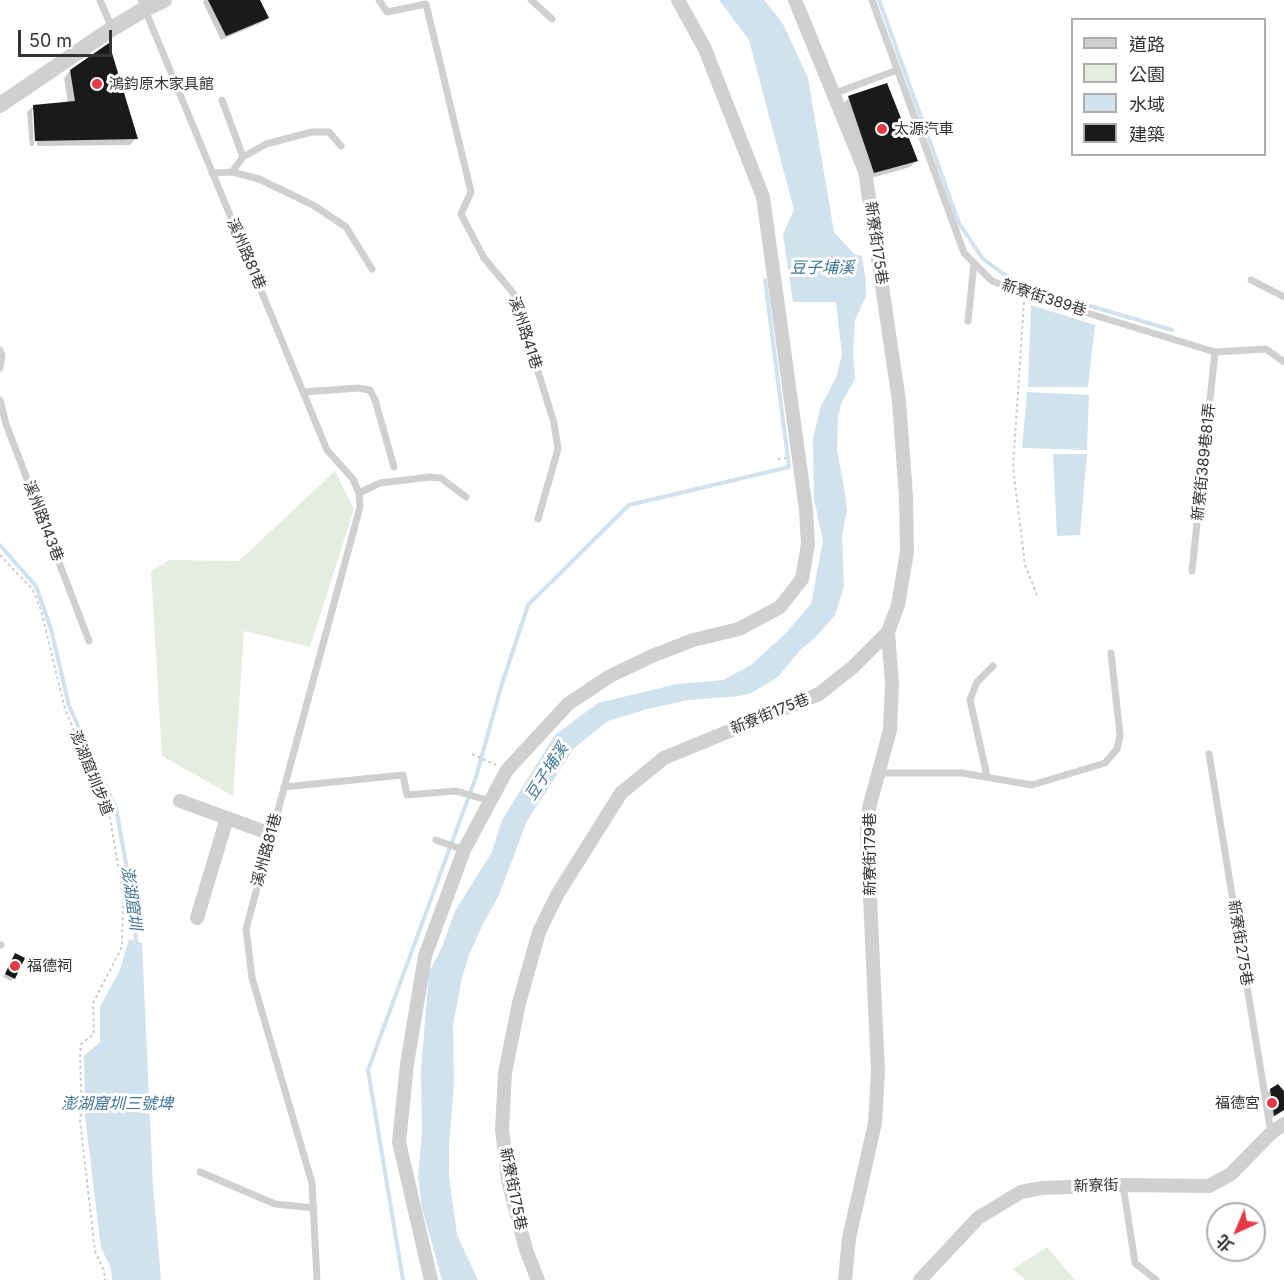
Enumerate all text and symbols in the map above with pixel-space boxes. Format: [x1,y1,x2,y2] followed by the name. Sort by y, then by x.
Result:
[21,18,116,56] scale bar
[1071,18,1266,156] legend
[29,30,72,51] text: 50 m
[1129,34,1165,55] text: 道路
[1129,64,1165,85] text: 公園
[109,75,214,93] place label: 鴻鈞原木家具館
[90,77,104,91] marker: 鴻鈞原木家具館
[1129,94,1165,115] text: 水域
[894,120,954,138] place label: 太源汽車
[875,122,889,136] marker: 太源汽車
[1129,124,1165,145] text: 建築
[861,200,891,286] street label: 新寮街175巷
[223,216,269,292] street label: 溪州路81巷
[790,258,854,278] water label: 豆子埔溪
[999,276,1089,320] street label: 新寮街389巷
[505,294,545,372] street label: 溪州路41巷
[1189,402,1219,522] street label: 新寮街389巷81弄
[19,478,67,564] street label: 溪州路143巷
[728,690,812,738] street label: 新寮街175巷
[66,728,116,818] street label: 澎湖窟圳步道
[522,740,572,804] water label: 豆子埔溪
[249,811,285,889] street label: 溪州路81巷
[861,812,879,896] street label: 新寮街179巷
[117,865,145,931] water label: 澎湖窟圳
[1224,899,1256,987] street label: 新寮街275巷
[27,957,72,975] place label: 福德祠
[8,959,22,973] marker: 福德祠
[61,1094,173,1114] water label: 澎湖窟圳三號埤
[1215,1094,1260,1112] place label: 福德宮
[1265,1096,1279,1110] marker: 福德宮
[496,1146,530,1232] street label: 新寮街175巷
[1073,1176,1119,1196] street label: 新寮街
[1206,1202,1266,1262] north arrow
[1212,1231,1238,1256] text: 北

